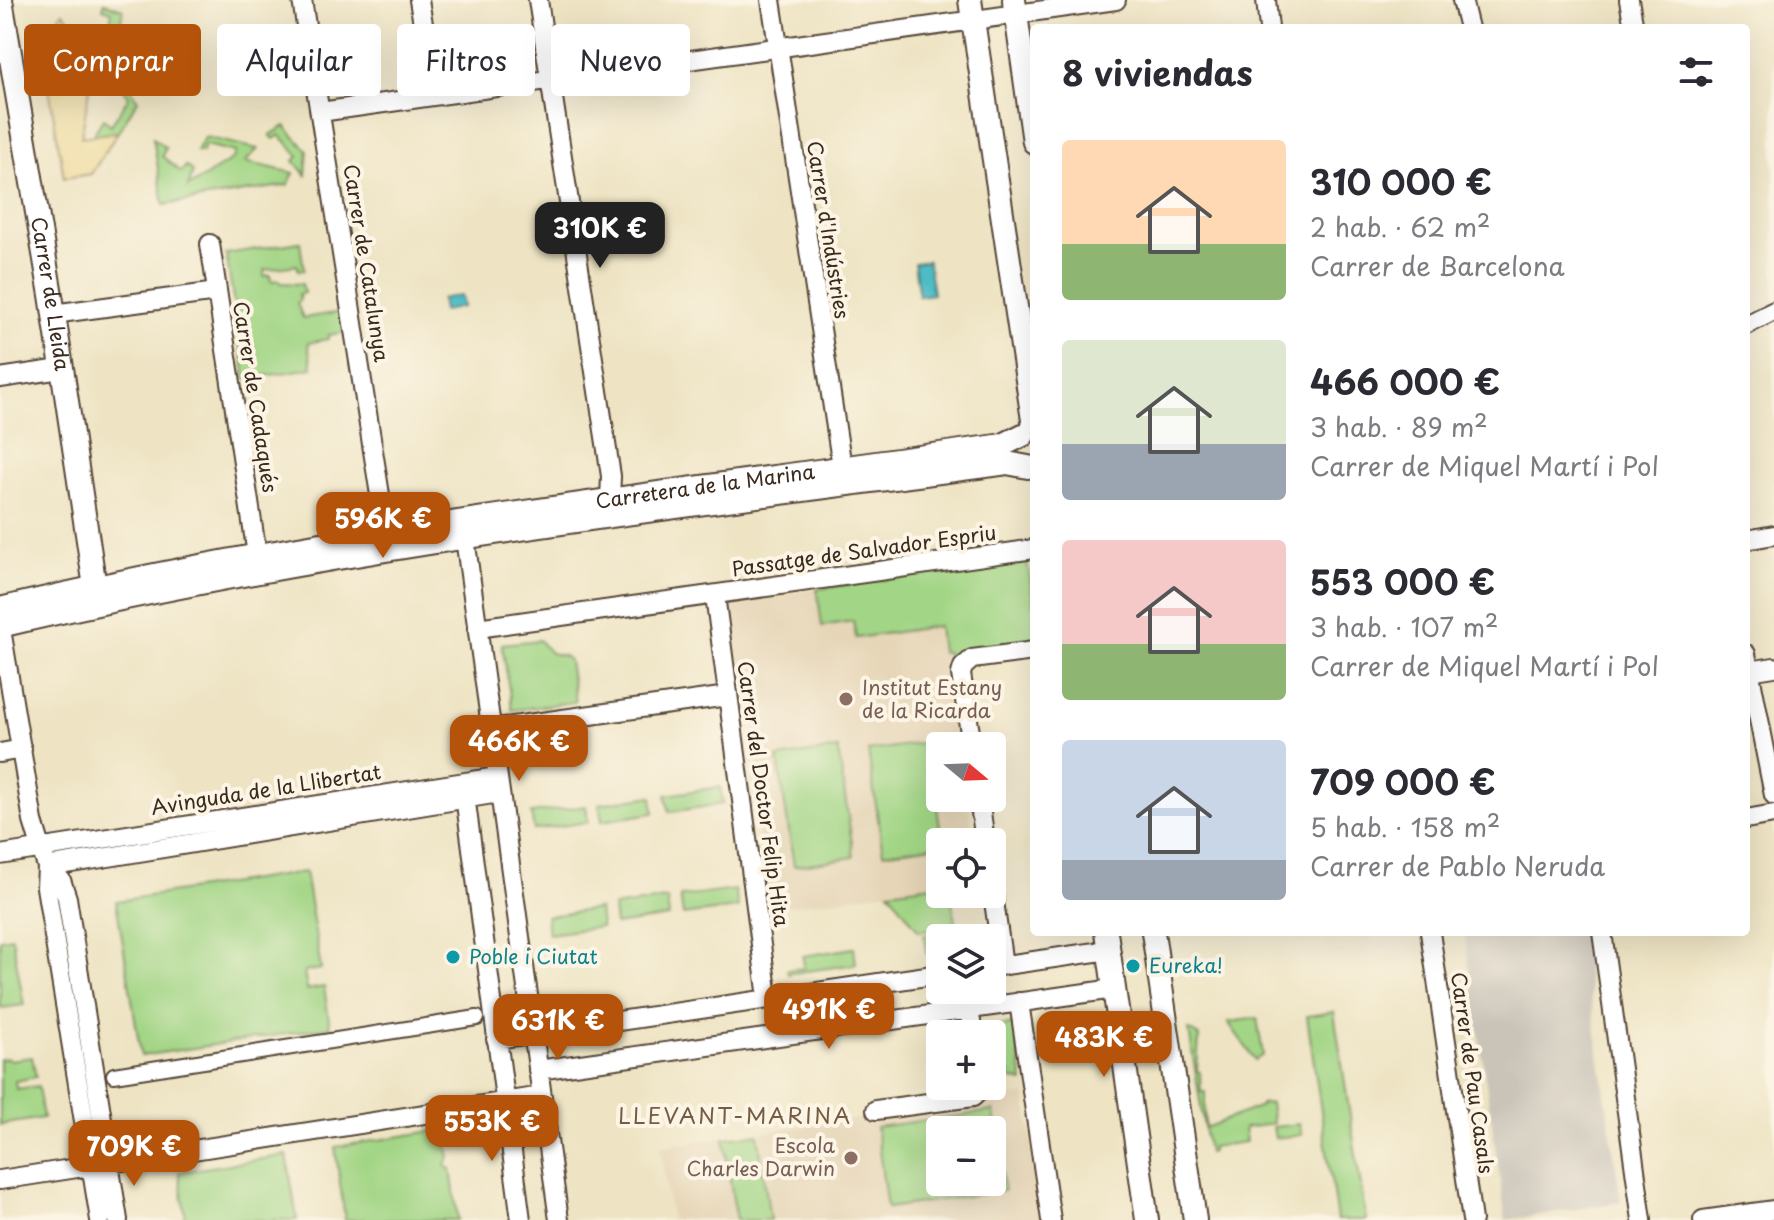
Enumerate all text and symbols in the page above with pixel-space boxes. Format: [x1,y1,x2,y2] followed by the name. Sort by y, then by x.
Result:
[24,24,201,96] chip: Comprar
[217,24,381,96] chip: Alquilar
[397,24,535,96] chip: Filtros
[551,24,690,96] chip: Nuevo
[1062,46,1253,98] text: 8 viviendas
[1674,50,1718,94] icon: filters
[800,139,858,321] street label: Carrer d'Indústries
[1310,155,1492,207] text: 310 000 €
[337,162,398,364] street label: Carrer de Catalunya
[1126,172,1222,268] icon: home
[535,202,665,270] pin: 310K €
[1310,207,1491,246] text: 2 hab. · 62 m²
[553,208,647,247] text: 310K €
[24,214,78,373] street label: Carrer de Lleida
[1310,246,1565,285] text: Carrer de Barcelona
[226,299,286,495] street label: Carrer de Cadaqués
[1310,355,1500,407] text: 466 000 €
[1126,372,1222,468] icon: home
[1310,407,1488,446] text: 3 hab. · 89 m²
[1310,446,1659,485] text: Carrer de Miquel Martí i Pol
[594,456,817,516] street label: Carretera de la Marina
[318,492,448,560] pin: 596K €
[334,498,432,537] text: 596K €
[730,517,998,583] street label: Passatge de Salvador Espriu
[1310,555,1495,607] text: 553 000 €
[1126,572,1222,668] icon: home
[1310,607,1498,646] text: 3 hab. · 107 m²
[1310,646,1659,685] text: Carrer de Miquel Martí i Pol
[730,659,798,929] street label: Carrer del Doctor Felip Hita
[862,672,1002,725] place label: Institut Estany de la Ricarda
[837,690,855,708] marker: Institut Estany de la Ricarda
[454,715,584,783] pin: 466K €
[468,721,570,760] text: 466K €
[926,732,1006,812] north arrow
[926,732,1006,1196] map controls
[1310,755,1496,807] text: 709 000 €
[149,756,383,822] street label: Avinguda de la Llibertat
[1126,772,1222,868] icon: home
[1310,807,1500,846] text: 5 hab. · 158 m²
[926,828,1006,908] button: locate
[1310,846,1605,885] text: Carrer de Pablo Neruda
[926,924,1006,1004] button: layers
[469,941,598,971] place label: Poble i Ciutat
[444,948,462,966] marker: Poble i Ciutat
[1149,950,1223,980] place label: Eureka!
[1124,957,1142,975] marker: Eureka!
[1444,970,1502,1176] street label: Carrer de Pau Casals
[764,983,894,1051] pin: 491K €
[782,989,876,1028] text: 491K €
[493,994,623,1062] pin: 631K €
[511,1000,605,1039] text: 631K €
[1039,1011,1169,1079] pin: 483K €
[1055,1017,1153,1056] text: 483K €
[926,1020,1006,1100] button: +
[427,1095,557,1163] pin: 553K €
[618,1098,852,1131] district label: LLEVANT-MARINA
[444,1101,540,1140] text: 553K €
[926,1116,1006,1196] button: −
[69,1120,199,1188] pin: 709K €
[86,1126,182,1165] text: 709K €
[686,1130,836,1183] place label: Escola Charles Darwin
[842,1149,860,1167] marker: Escola Charles Darwin

